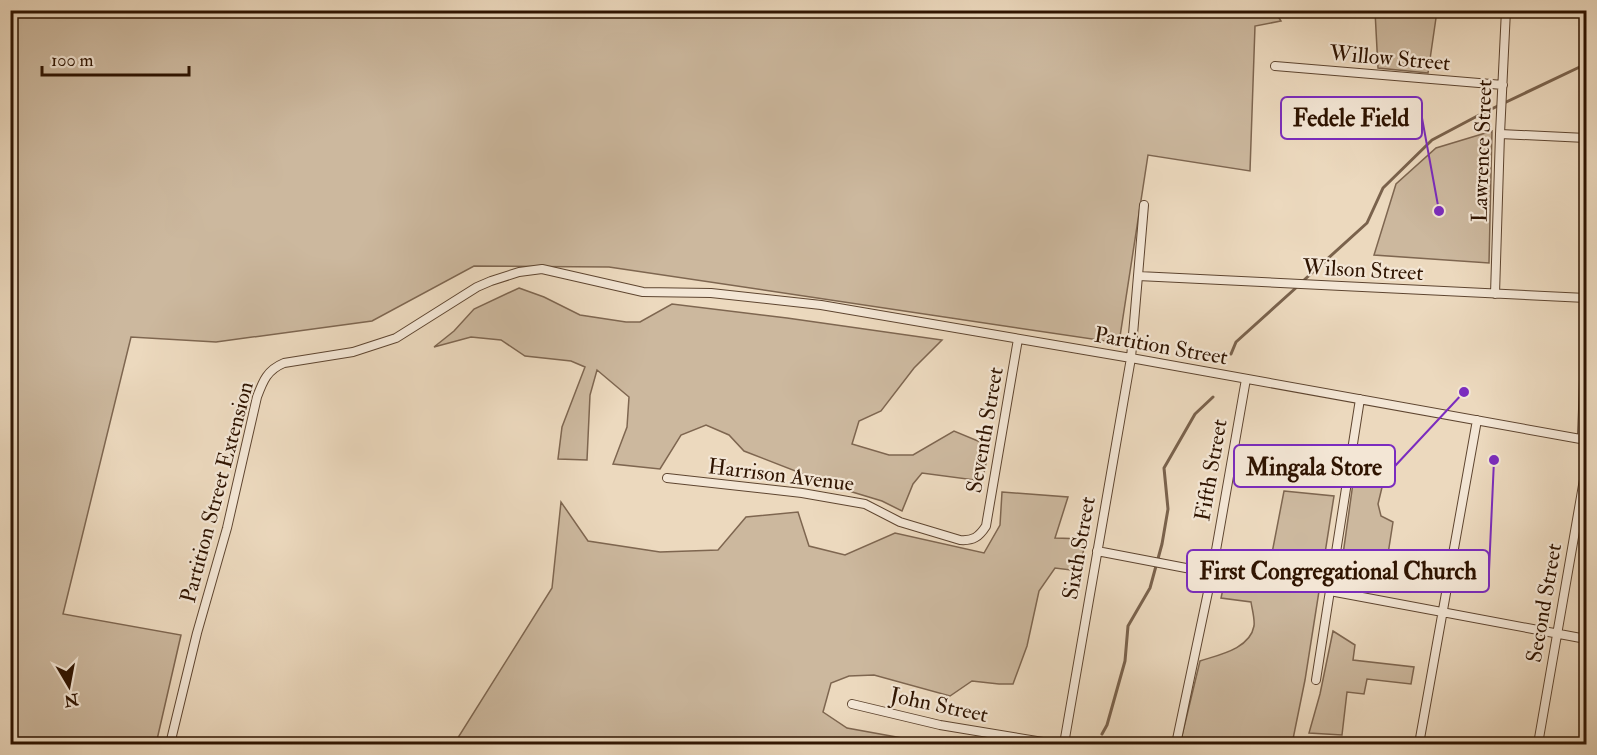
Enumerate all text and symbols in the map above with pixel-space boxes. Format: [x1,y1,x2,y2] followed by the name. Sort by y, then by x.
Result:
[42,39,189,77] scale bar
[1327,39,1452,77] street label: Willow Street
[51,49,94,72] text: 100 m
[1466,79,1498,223] street label: Lawrence Street
[1281,97,1422,139] callout: Fedele Field
[1293,103,1409,134] text: Fedele Field
[1301,253,1424,287] street label: Wilson Street
[1092,321,1230,371] street label: Partition Street
[960,365,1010,495] street label: Seventh Street
[174,378,260,606] street label: Partition Street Extension
[1188,417,1234,523] street label: Fifth Street
[1234,445,1395,487] callout: Mingala Store
[706,452,856,498] street label: Harrison Avenue
[1245,452,1382,483] text: Mingala Store
[1056,494,1102,602] street label: Sixth Street
[1520,541,1568,665] street label: Second Street
[1187,550,1489,592] callout: First Congregational Church
[1199,556,1477,587] text: First Congregational Church
[39,656,99,716] north arrow
[886,681,991,729] street label: John Street
[62,689,81,711] text: N

